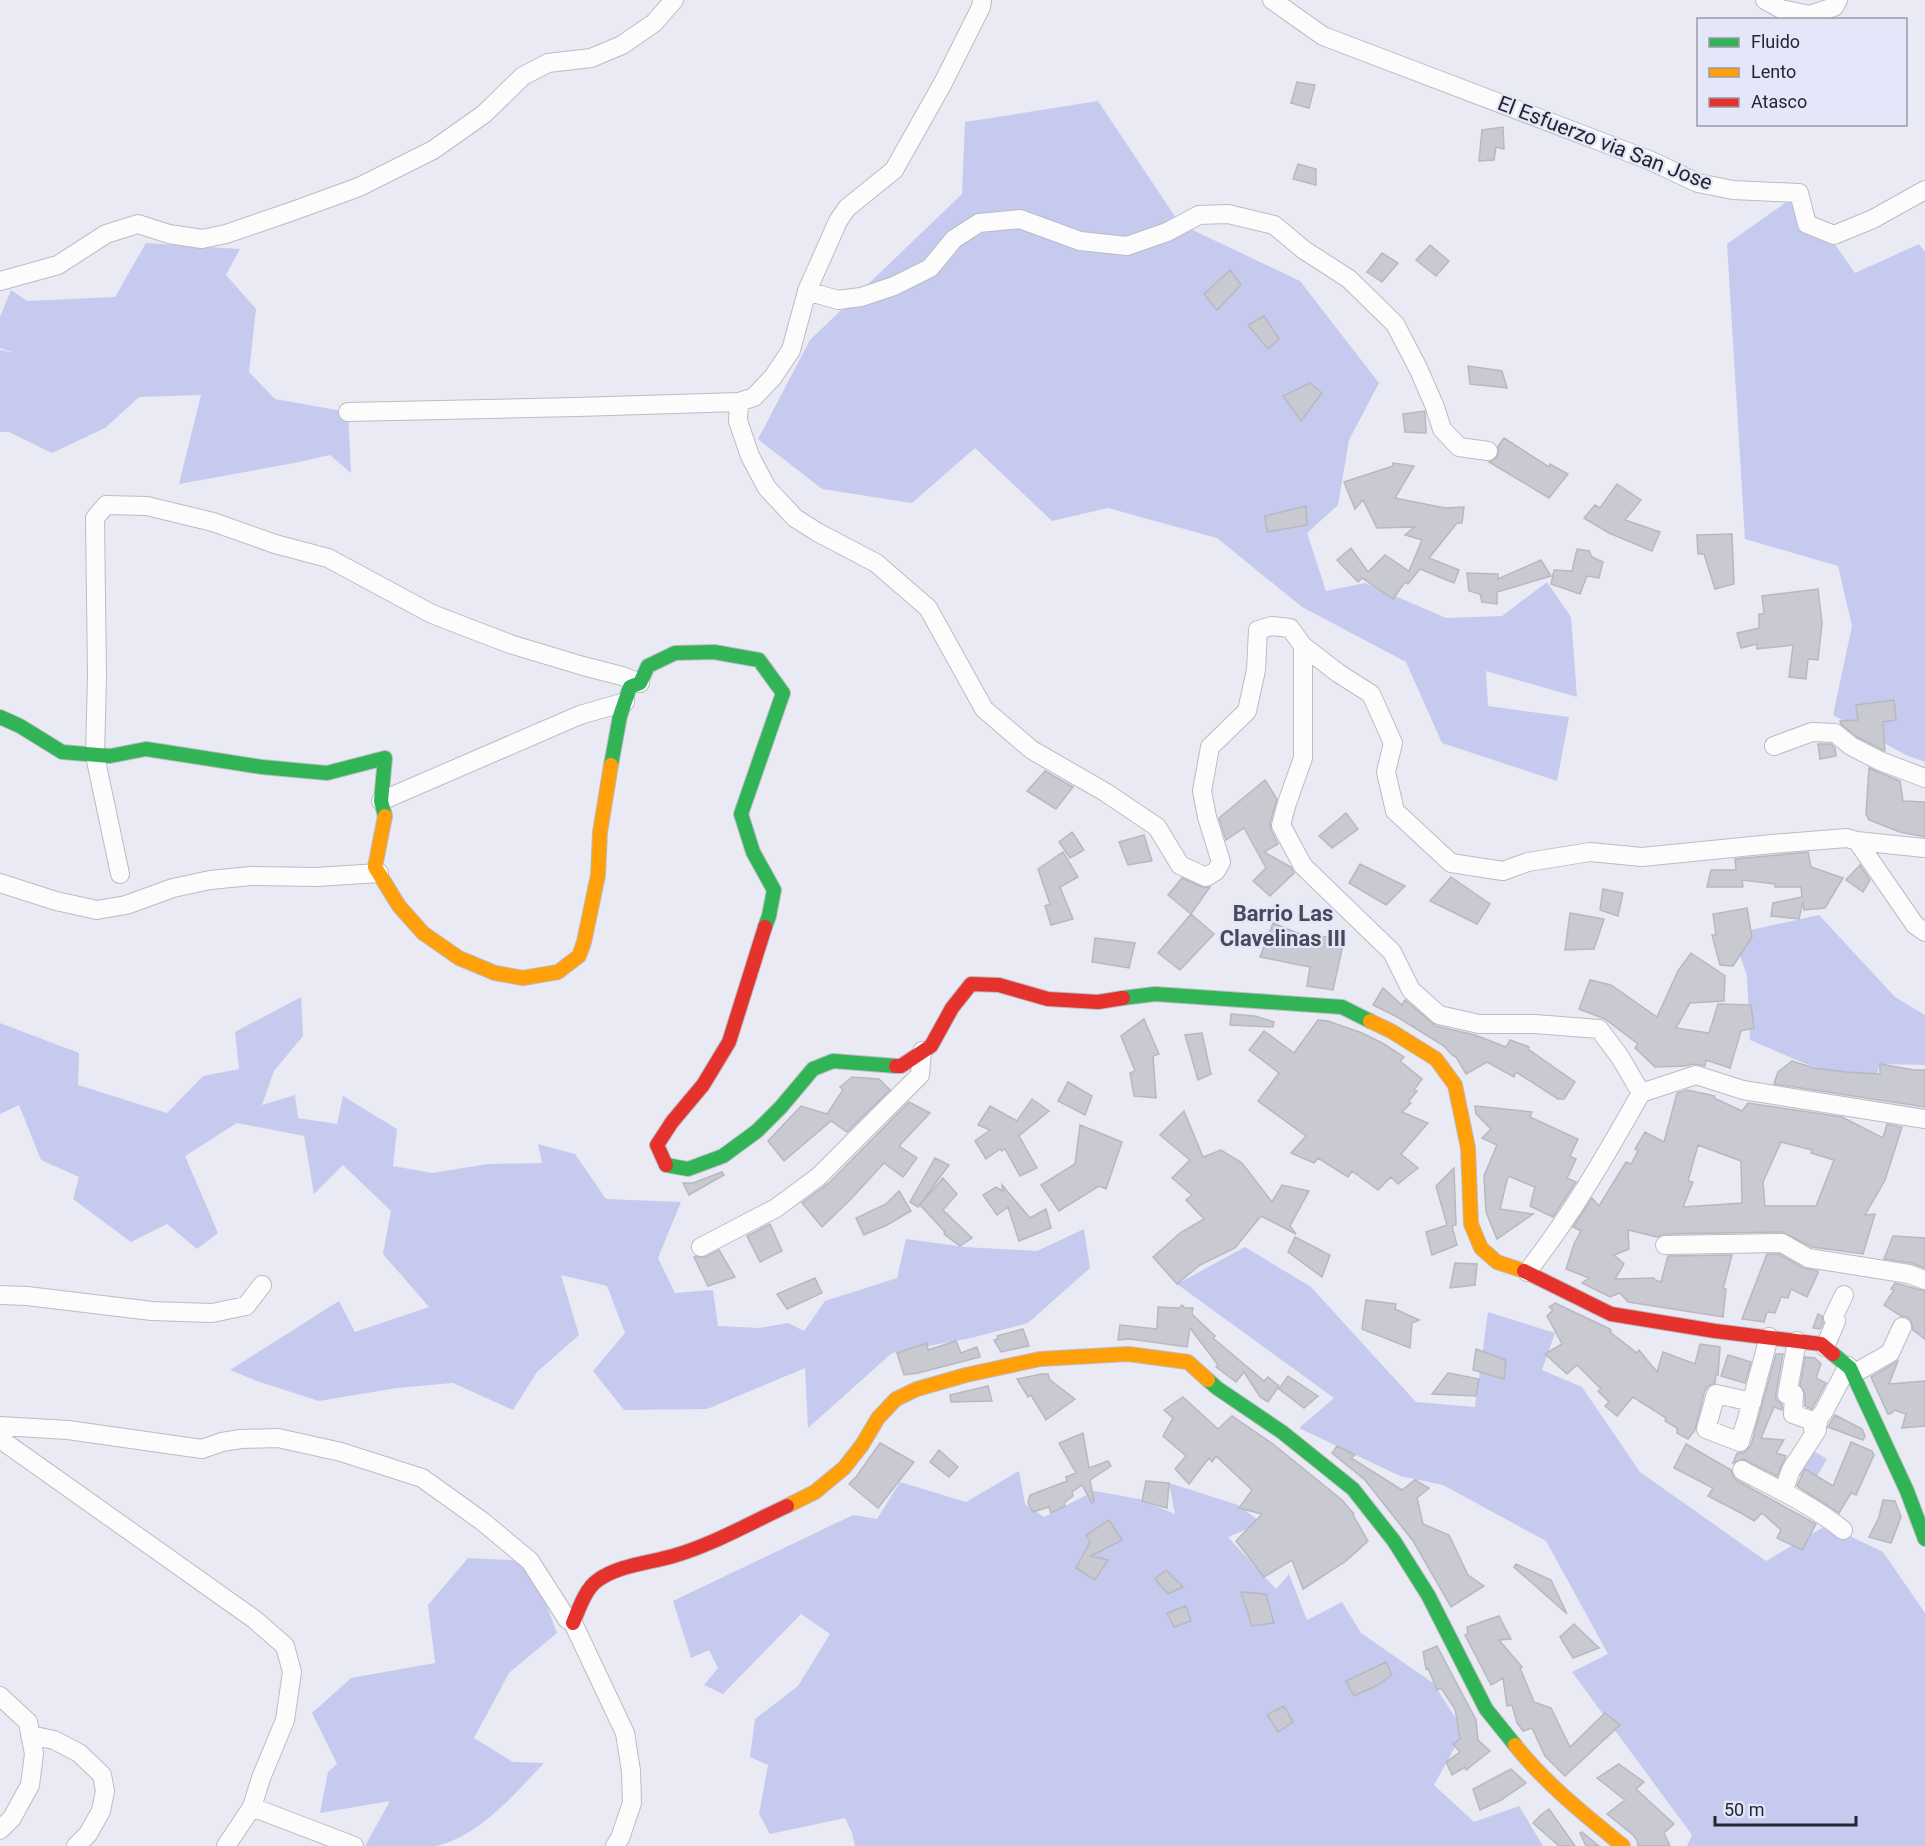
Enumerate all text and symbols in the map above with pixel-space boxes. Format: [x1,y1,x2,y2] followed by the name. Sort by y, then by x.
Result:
[1697,18,1907,126] legend
[1751,31,1800,52] text: Fluido
[1751,61,1796,82] text: Lento
[1494,91,1716,195] street label: El Esfuerzo via San Jose
[1751,91,1807,112] text: Atasco
[1220,901,1346,951] district label: Barrio Las Clavelinas III
[1715,1789,1856,1827] scale bar
[1724,1799,1764,1820] text: 50 m

